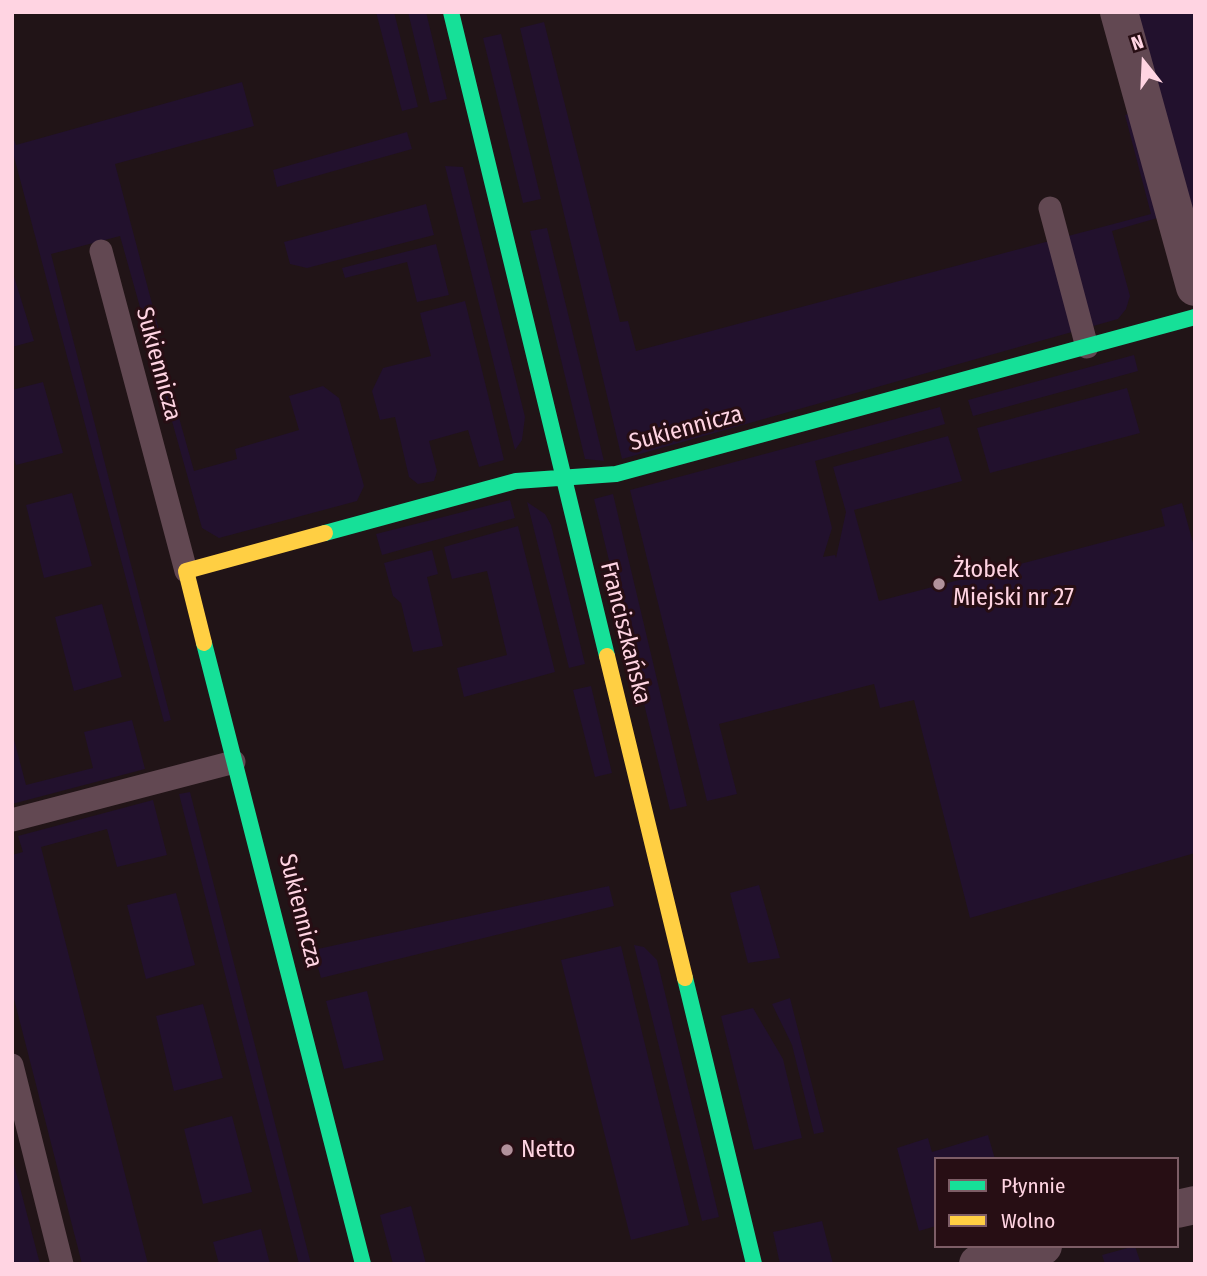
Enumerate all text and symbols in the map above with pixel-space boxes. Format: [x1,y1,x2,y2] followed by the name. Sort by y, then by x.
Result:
[1109,28,1179,98] north arrow
[1128,30,1146,55] text: N
[129,304,187,424] street label: Sukiennicza
[626,400,746,458] street label: Sukiennicza
[953,556,1074,612] place label: Żłobek Miejski nr 27
[593,559,657,707] street label: Franciszkańska
[931,576,947,592] marker: Żłobek Miejski nr 27
[272,851,328,971] street label: Sukiennicza
[521,1136,575,1164] place label: Netto
[499,1142,515,1158] marker: Netto
[934,1157,1179,1248] legend
[1001,1173,1065,1199] text: Płynnie
[1001,1208,1055,1234] text: Wolno

